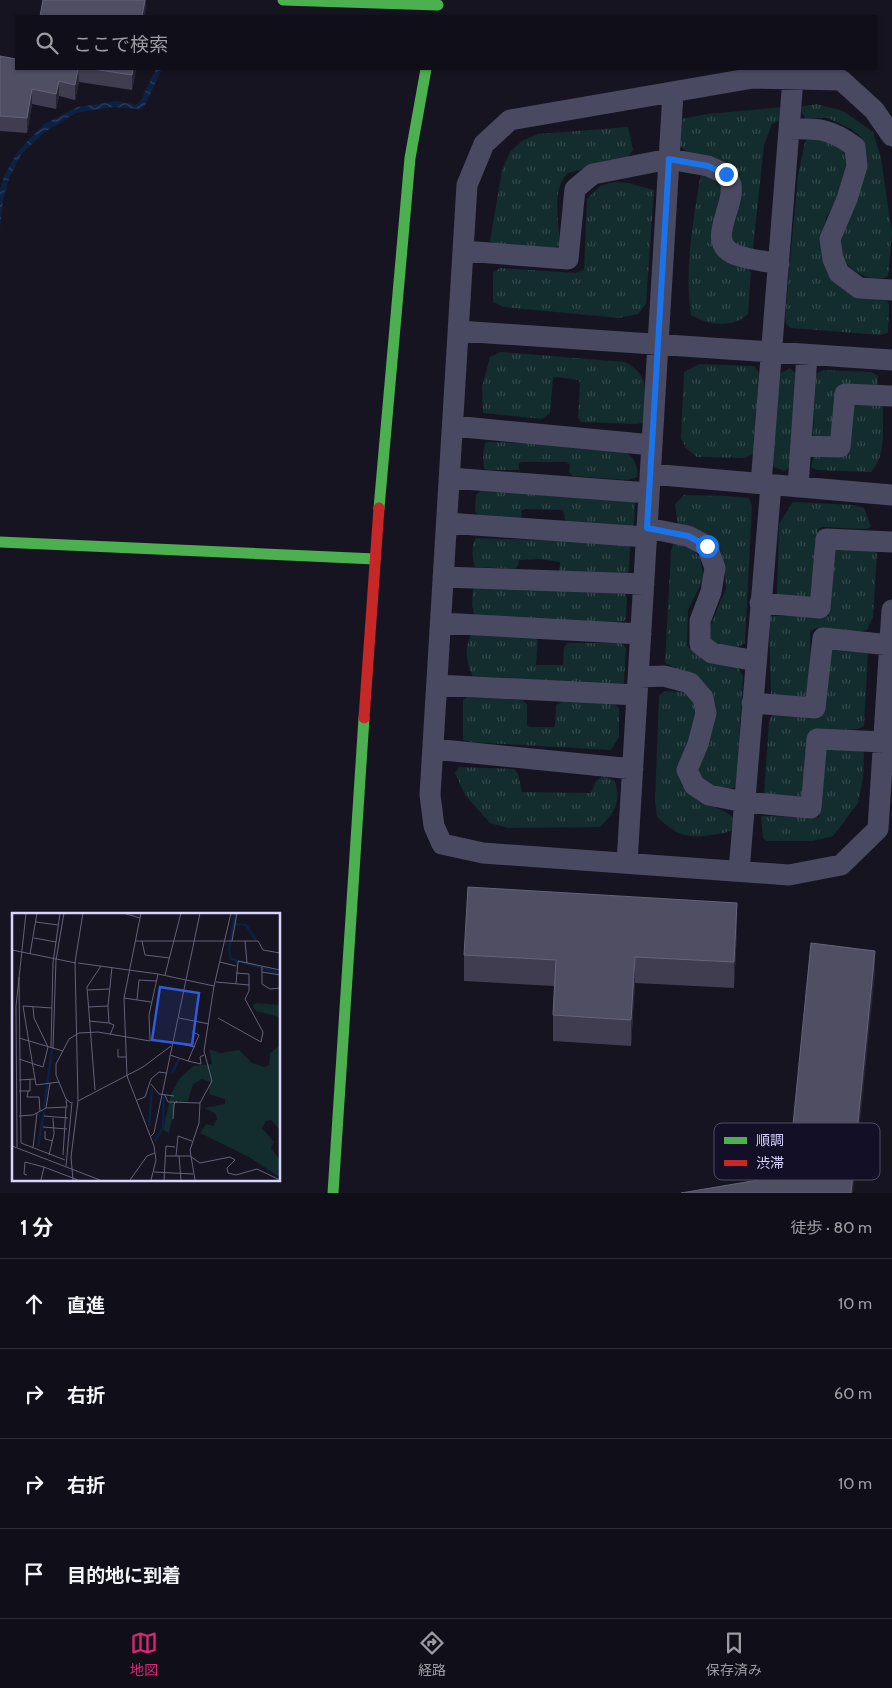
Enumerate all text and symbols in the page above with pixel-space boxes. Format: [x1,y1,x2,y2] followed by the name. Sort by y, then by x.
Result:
[15,15,877,70] search box
[33,29,61,57] icon: search
[73,33,168,56] text: ここで検索
[715,163,738,186] route end
[696,535,719,558] route start
[12,913,280,1180] inset map
[714,1123,880,1180] legend
[756,1131,784,1149] text: 順調
[756,1154,784,1172] text: 渋滞
[20,1215,53,1240] text: 1 分
[790,1218,872,1237] text: 徒歩 · 80 m
[20,1290,48,1318] icon: ahead
[67,1294,105,1317] text: 直進
[838,1294,872,1313] text: 10 m
[20,1380,48,1408] icon: right
[67,1384,105,1407] text: 右折
[834,1384,872,1403] text: 60 m
[20,1470,48,1498] icon: right
[67,1474,105,1497] text: 右折
[838,1474,872,1493] text: 10 m
[20,1560,48,1588] icon: arrive
[67,1564,181,1587] text: 目的地に到着
[130,1629,158,1679] tab: 地図
[418,1629,446,1679] tab: 経路
[706,1629,762,1679] tab: 保存済み

